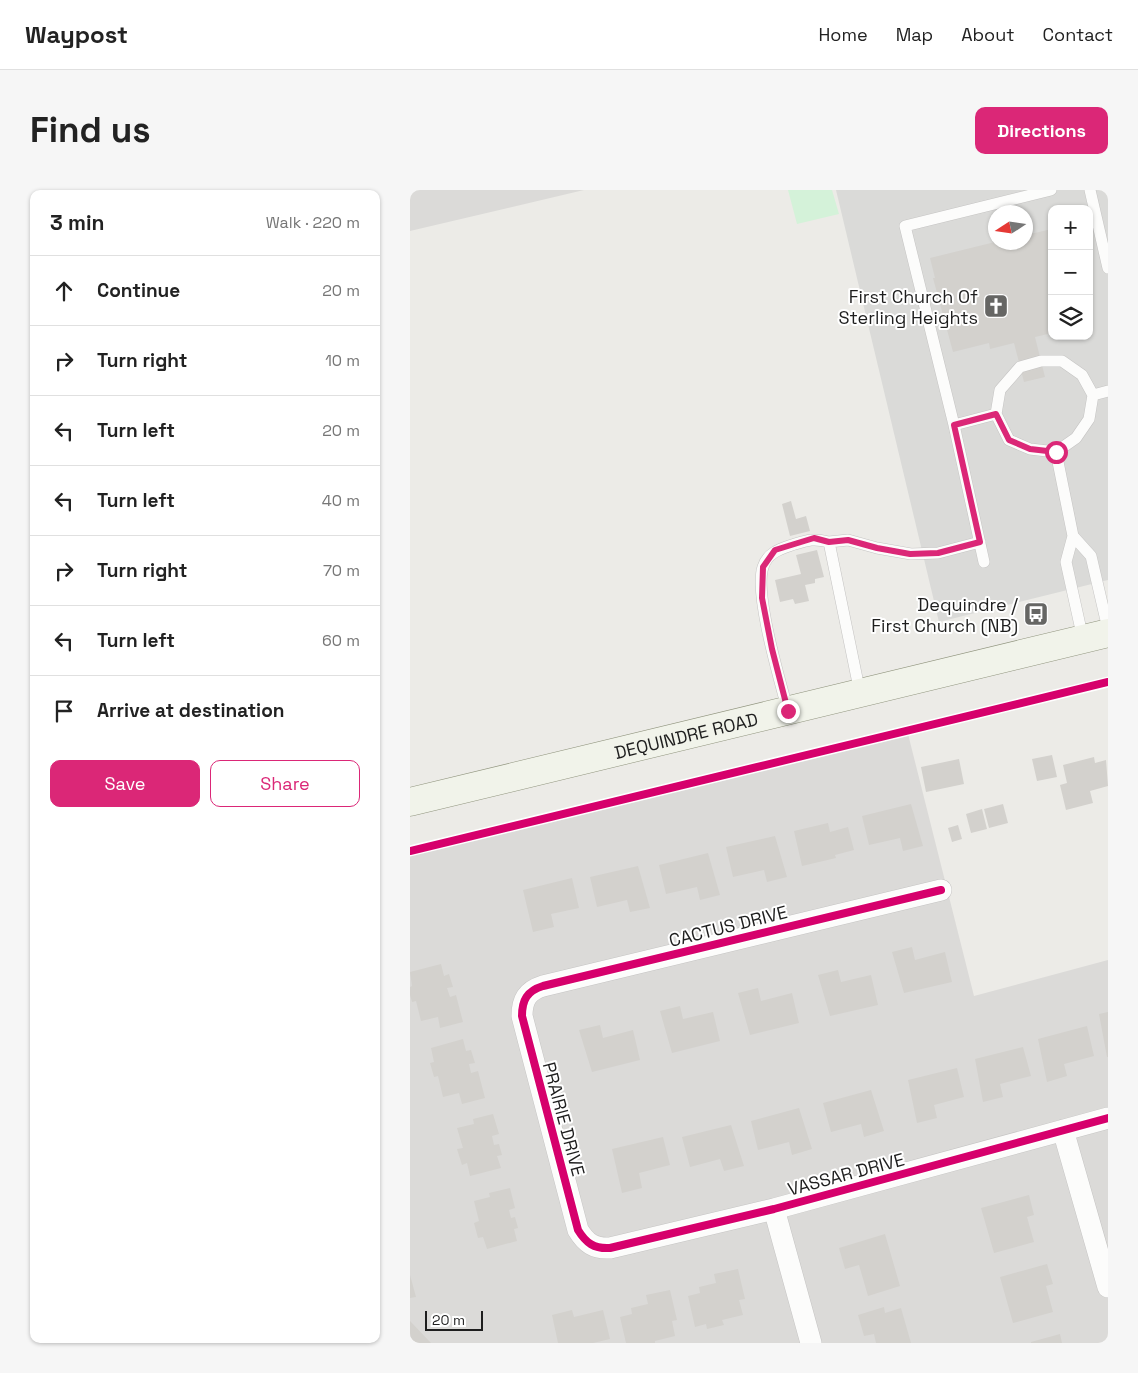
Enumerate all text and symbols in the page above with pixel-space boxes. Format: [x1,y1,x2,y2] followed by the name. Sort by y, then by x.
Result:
[25,19,128,50] text: Waypost
[819,23,868,46] text: Home
[896,23,933,46] text: Map
[961,23,1015,46] text: About
[1043,23,1113,46] text: Contact
[975,107,1108,154] button: Directions
[30,108,151,152] text: Find us
[988,205,1033,250] north arrow
[1048,205,1093,340] map controls
[1048,205,1093,250] button: +
[50,209,105,236] text: 3 min
[266,212,360,233] text: Walk · 220 m
[1048,250,1093,295] button: −
[50,277,78,305] icon: ahead
[97,278,180,303] text: Continue
[322,280,360,301] text: 20 m
[839,285,978,329] place label: First Church Of Sterling Heights
[983,293,1009,319] church icon: First Church Of Sterling Heights
[1048,295,1093,340] button: layers
[50,347,78,375] icon: right
[97,348,187,373] text: Turn right
[325,350,360,371] text: 10 m
[50,417,78,445] icon: left
[97,418,175,443] text: Turn left
[322,420,360,441] text: 20 m
[1045,441,1068,464] route start
[50,487,78,515] icon: left
[97,488,175,513] text: Turn left
[322,490,360,511] text: 40 m
[50,557,78,585] icon: right
[97,558,187,583] text: Turn right
[323,560,360,581] text: 70 m
[871,593,1018,637] place label: Dequindre / First Church (NB)
[1023,601,1049,627] bus stop icon: Dequindre / First Church (NB)
[50,627,78,655] icon: left
[97,628,175,653] text: Turn left
[322,630,360,651] text: 60 m
[50,697,78,725] icon: arrive
[97,698,285,723] text: Arrive at destination
[777,700,800,723] route end
[612,707,760,764] street label: DEQUINDRE ROAD
[50,760,200,807] button: Save
[210,760,360,807] button: Share
[666,900,790,952] street label: CACTUS DRIVE
[538,1059,590,1179] street label: PRAIRIE DRIVE
[785,1147,907,1201] street label: VASSAR DRIVE
[425,1308,482,1331] scale bar
[432,1311,465,1329] text: 20 m

